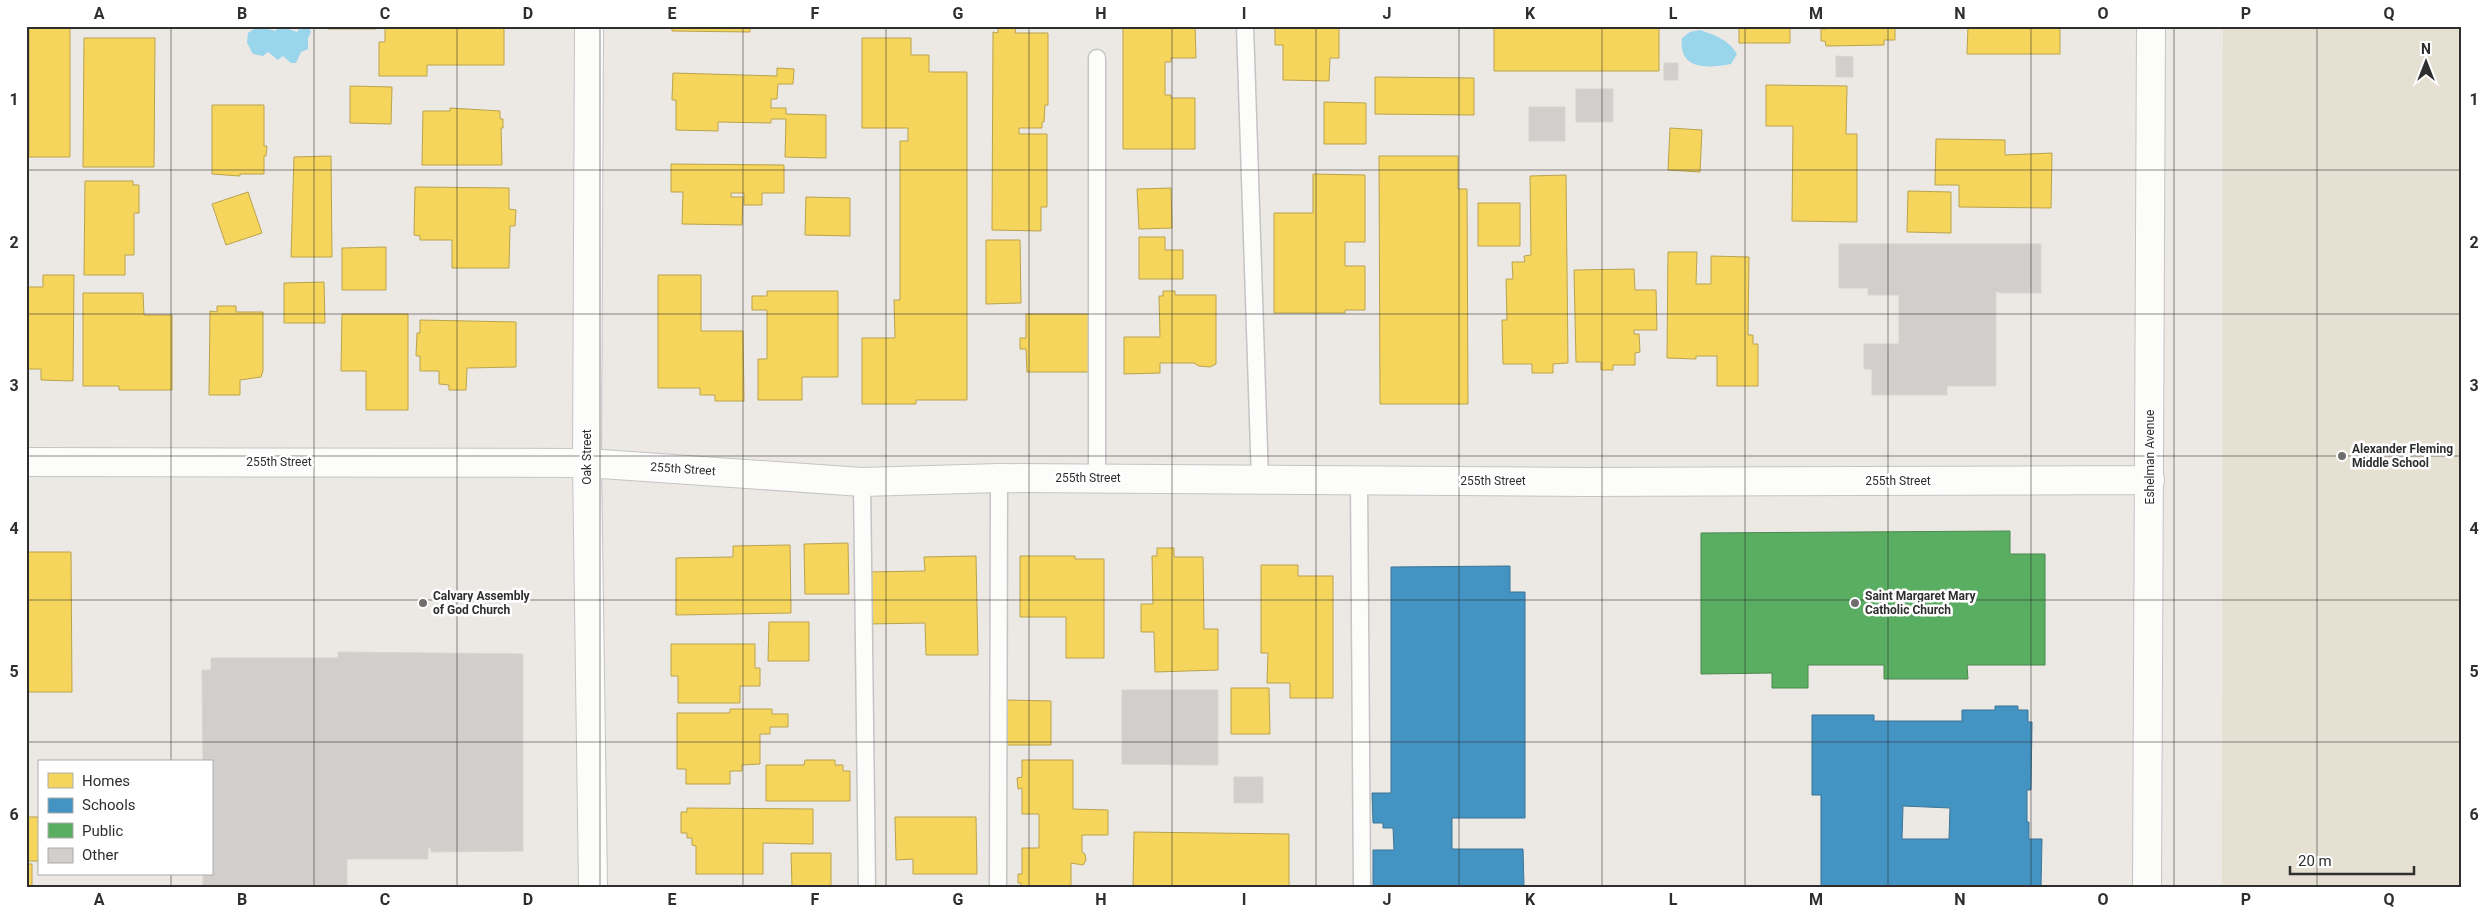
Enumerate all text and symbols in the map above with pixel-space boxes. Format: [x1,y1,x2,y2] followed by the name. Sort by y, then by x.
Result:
[94,4,105,23] text: A
[237,4,247,23] text: B
[380,4,390,23] text: C
[523,4,533,23] text: D
[668,4,677,23] text: E
[811,4,820,23] text: F
[953,4,964,23] text: G
[1095,4,1107,23] text: H
[1242,4,1246,23] text: I
[1383,4,1391,23] text: J
[1525,4,1536,23] text: K
[1669,4,1678,23] text: L
[1809,4,1823,23] text: M
[1954,4,1966,23] text: N
[2097,4,2109,23] text: O
[2241,4,2251,23] text: P
[2383,4,2395,23] text: Q
[2400,38,2450,88] north arrow
[2421,41,2431,57] text: N
[9,90,19,109] text: 1
[2469,90,2479,109] text: 1
[9,233,19,252] text: 2
[2469,233,2479,252] text: 2
[9,376,19,395] text: 3
[2469,376,2479,395] text: 3
[2143,410,2157,504] street label: Eshelman Avenue
[580,429,594,485] street label: Oak Street
[2352,442,2453,470] place label: Alexander Fleming Middle School
[2336,450,2348,462] marker: Alexander Fleming Middle School
[246,455,312,469] street label: 255th Street
[650,460,716,478] street label: 255th Street
[1055,471,1121,485] street label: 255th Street
[1460,474,1526,488] street label: 255th Street
[1865,474,1931,488] street label: 255th Street
[9,519,19,538] text: 4
[2469,519,2479,538] text: 4
[433,589,531,617] place label: Calvary Assembly of God Church
[1865,589,1976,617] place label: Saint Margaret Mary Catholic Church
[417,597,429,609] marker: Calvary Assembly of God Church
[1849,597,1861,609] marker: Saint Margaret Mary Catholic Church
[9,662,19,681] text: 5
[2469,662,2479,681] text: 5
[38,760,212,876] legend
[82,772,130,790] text: Homes
[82,796,136,814] text: Schools
[9,805,19,824] text: 6
[2469,805,2479,824] text: 6
[82,822,123,840] text: Public
[2290,843,2414,875] scale bar
[82,846,119,864] text: Other
[2298,852,2332,870] text: 20 m
[94,890,105,909] text: A
[237,890,247,909] text: B
[380,890,390,909] text: C
[523,890,533,909] text: D
[668,890,677,909] text: E
[811,890,820,909] text: F
[953,890,964,909] text: G
[1095,890,1107,909] text: H
[1242,890,1246,909] text: I
[1383,890,1391,909] text: J
[1525,890,1536,909] text: K
[1669,890,1678,909] text: L
[1809,890,1823,909] text: M
[1954,890,1966,909] text: N
[2097,890,2109,909] text: O
[2241,890,2251,909] text: P
[2383,890,2395,909] text: Q

